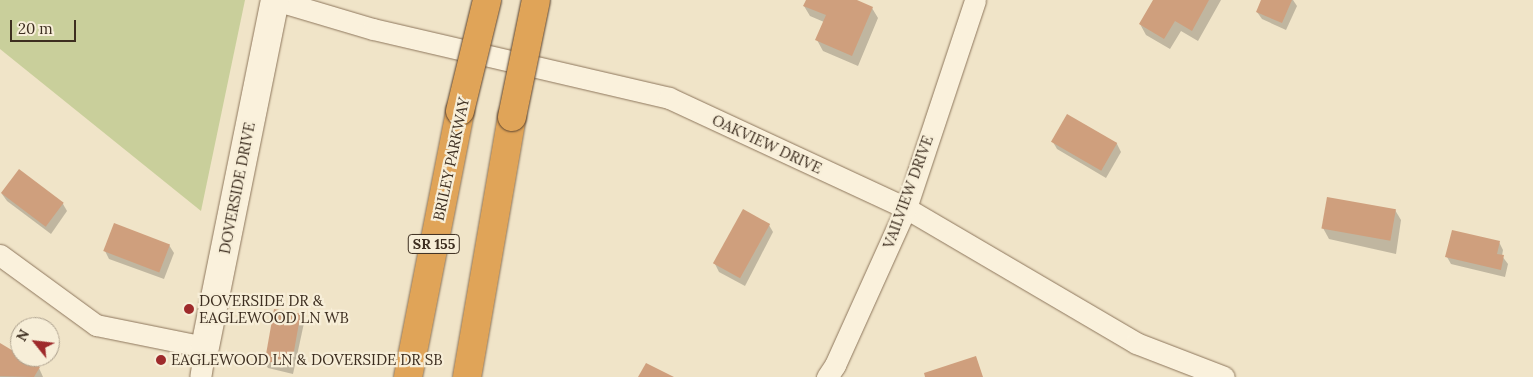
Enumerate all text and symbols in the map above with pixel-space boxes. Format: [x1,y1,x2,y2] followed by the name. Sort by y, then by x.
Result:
[12,10,79,42] scale bar
[18,19,53,38] text: 20 m
[429,96,473,222] street label: BRILEY PARKWAY
[709,111,825,177] street label: OAKVIEW DRIVE
[215,121,259,255] street label: DOVERSIDE DRIVE
[879,133,937,251] street label: VAILVIEW DRIVE
[408,232,460,255] road number: SR 155
[199,291,349,326] place label: DOVERSIDE DR & EAGLEWOOD LN WB
[183,303,195,315] marker: DOVERSIDE DR & EAGLEWOOD LN WB
[10,317,60,367] north arrow
[12,326,33,344] text: N
[171,351,442,369] place label: EAGLEWOOD LN & DOVERSIDE DR SB
[155,354,167,366] marker: EAGLEWOOD LN & DOVERSIDE DR SB

